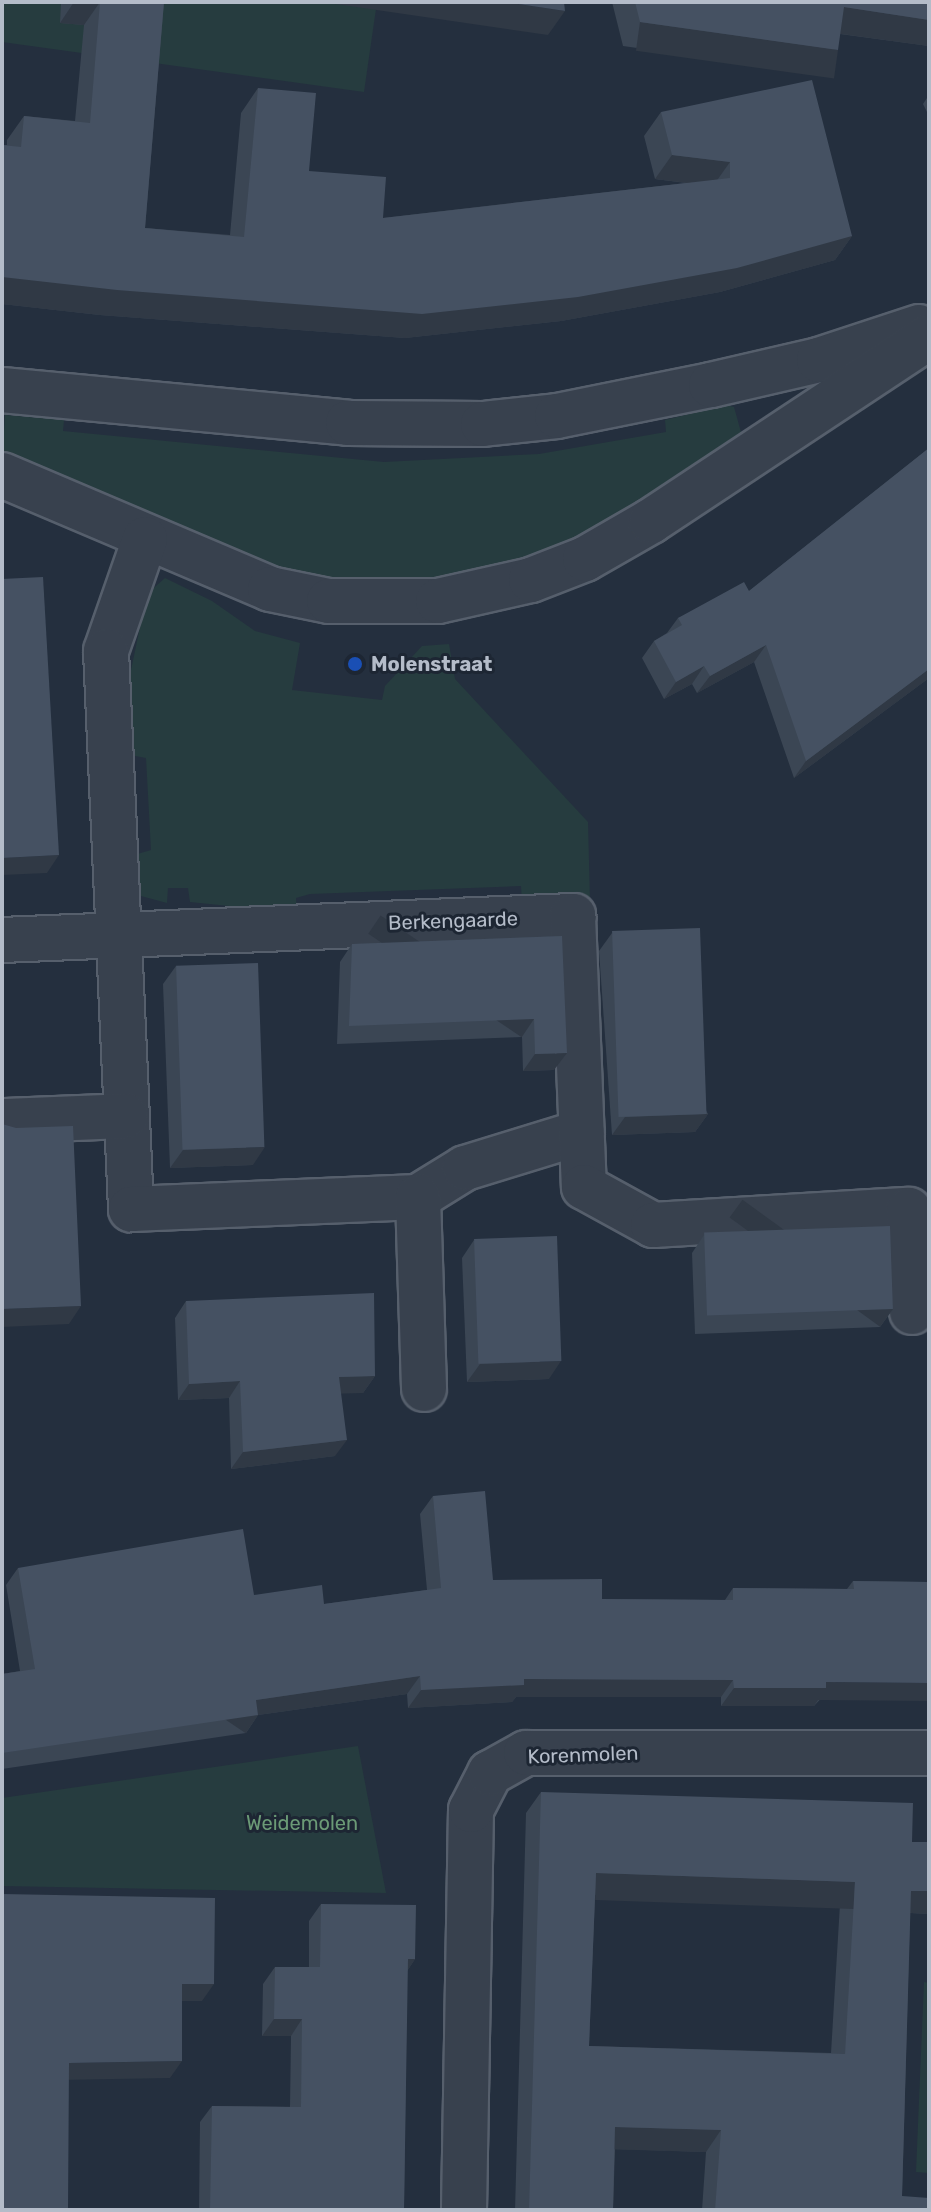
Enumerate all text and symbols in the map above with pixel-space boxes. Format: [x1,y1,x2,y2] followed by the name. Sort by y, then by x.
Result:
[371,652,492,676] place label: Molenstraat
[346,655,364,673] marker: Molenstraat
[388,907,518,935] street label: Berkengaarde
[527,1741,639,1769] street label: Korenmolen
[246,1811,358,1835] park label: Weidemolen

